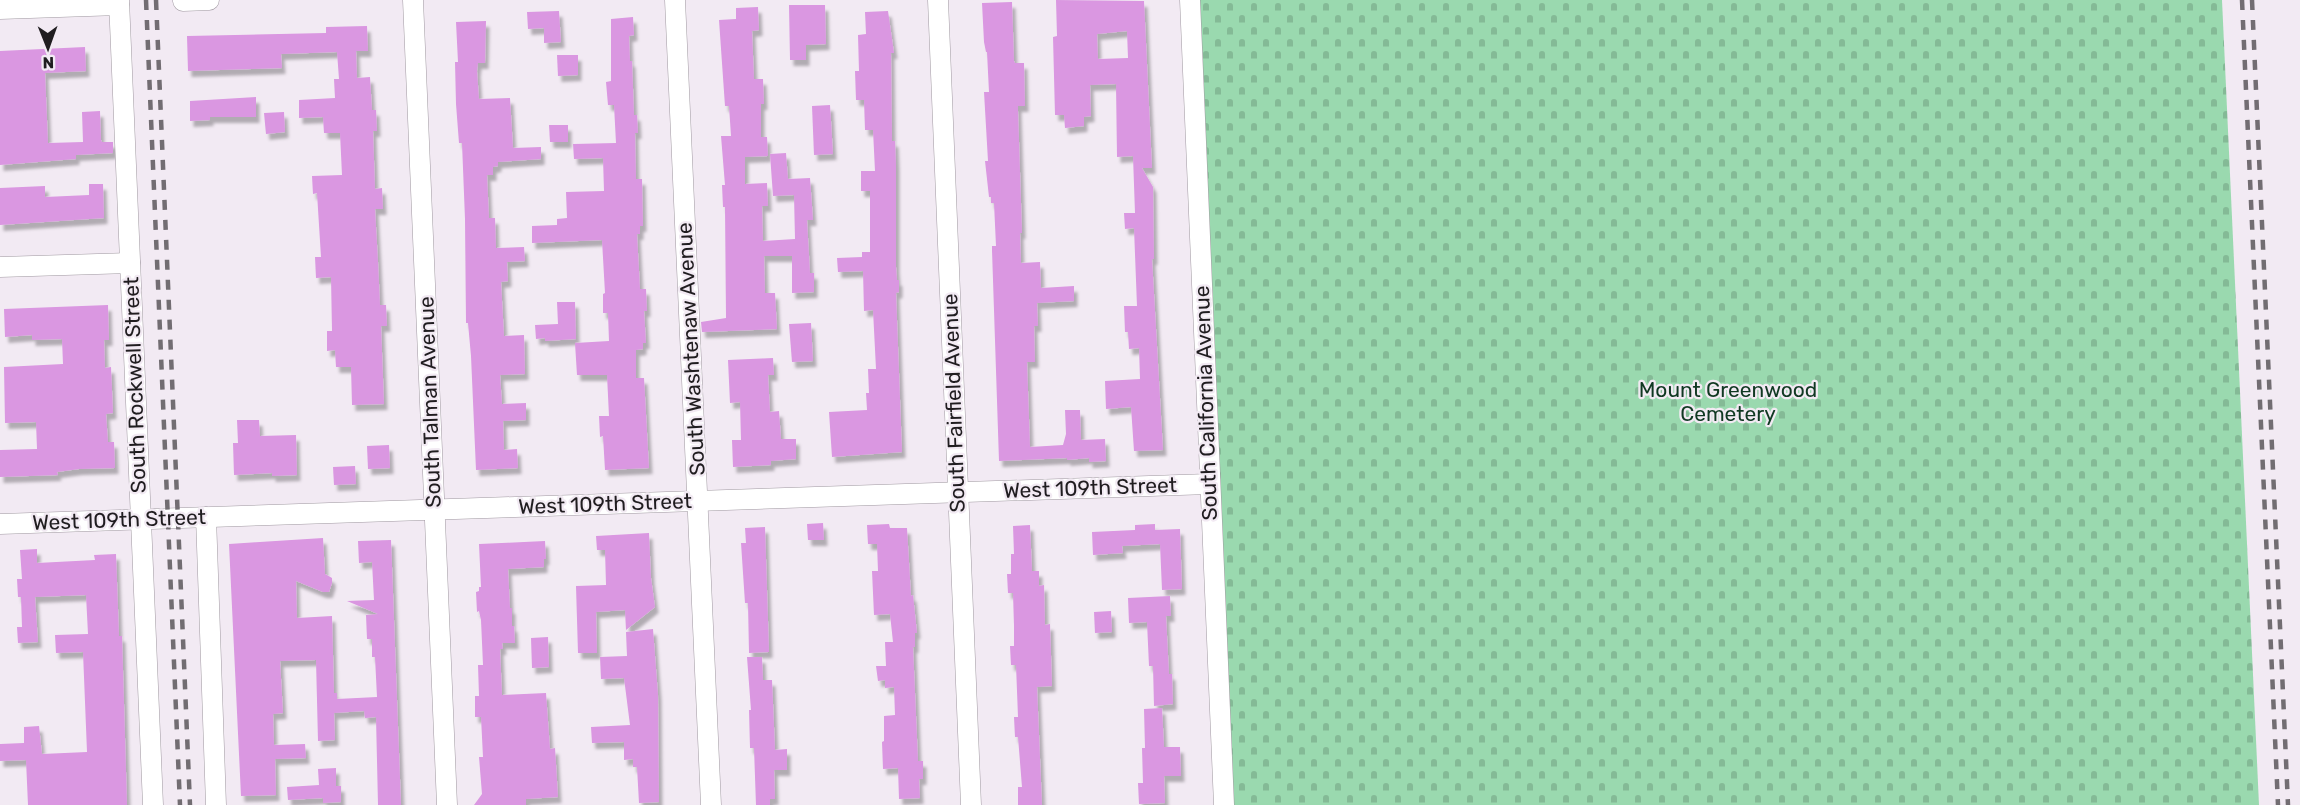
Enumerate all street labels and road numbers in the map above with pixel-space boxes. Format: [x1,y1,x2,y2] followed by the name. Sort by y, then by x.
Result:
[671,222,710,476] street label: South Washtenaw Avenue
[118,276,151,494] street label: South Rockwell Street
[1189,285,1222,521] street label: South California Avenue
[937,293,970,513] street label: South Fairfield Avenue
[413,296,446,508] street label: South Talman Avenue
[1003,472,1177,503] street label: West 109th Street
[518,488,692,519] street label: West 109th Street
[32,504,206,535] street label: West 109th Street

